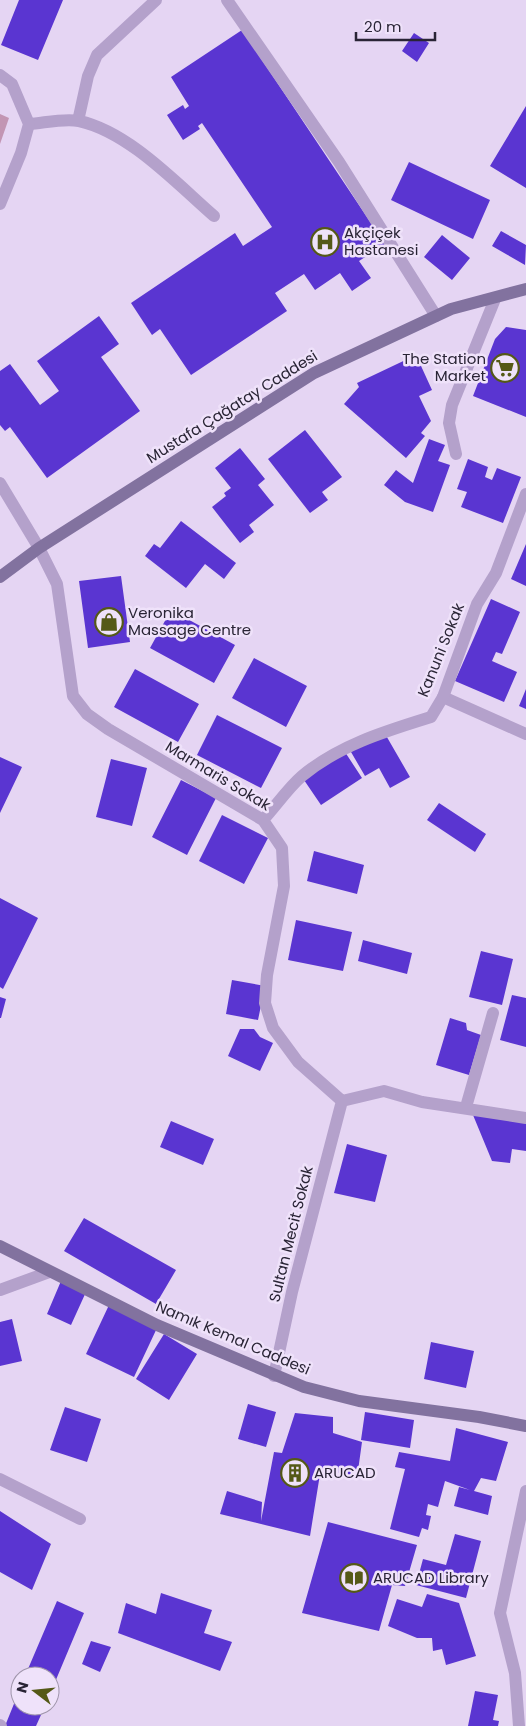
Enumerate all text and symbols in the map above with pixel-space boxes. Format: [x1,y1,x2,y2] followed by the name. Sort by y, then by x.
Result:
[356,10,435,42] scale bar
[364,16,402,37] text: 20 m
[344,222,418,260] place label: Akçiçek Hastanesi
[310,227,340,257] hospital icon: Akçiçek Hastanesi
[142,345,321,468] street label: Mustafa Çağatay Caddesi
[402,348,486,386] place label: The Station Market
[490,353,520,383] supermarket icon: The Station Market
[412,599,469,700] street label: Kanuni Sokak
[128,602,251,640] place label: Veronika Massage Centre
[94,607,124,637] shop icon: Veronika Massage Centre
[162,736,275,815] street label: Marmaris Sokak
[263,1163,318,1304] street label: Sultan Mecit Sokak
[153,1295,314,1380] street label: Namık Kemal Caddesi
[280,1458,310,1488] building icon: ARUCAD
[314,1462,376,1483] place label: ARUCAD
[339,1563,369,1593] library icon: ARUCAD Library
[373,1567,489,1588] place label: ARUCAD Library
[10,1666,60,1716] north arrow
[11,1680,34,1695] text: N

